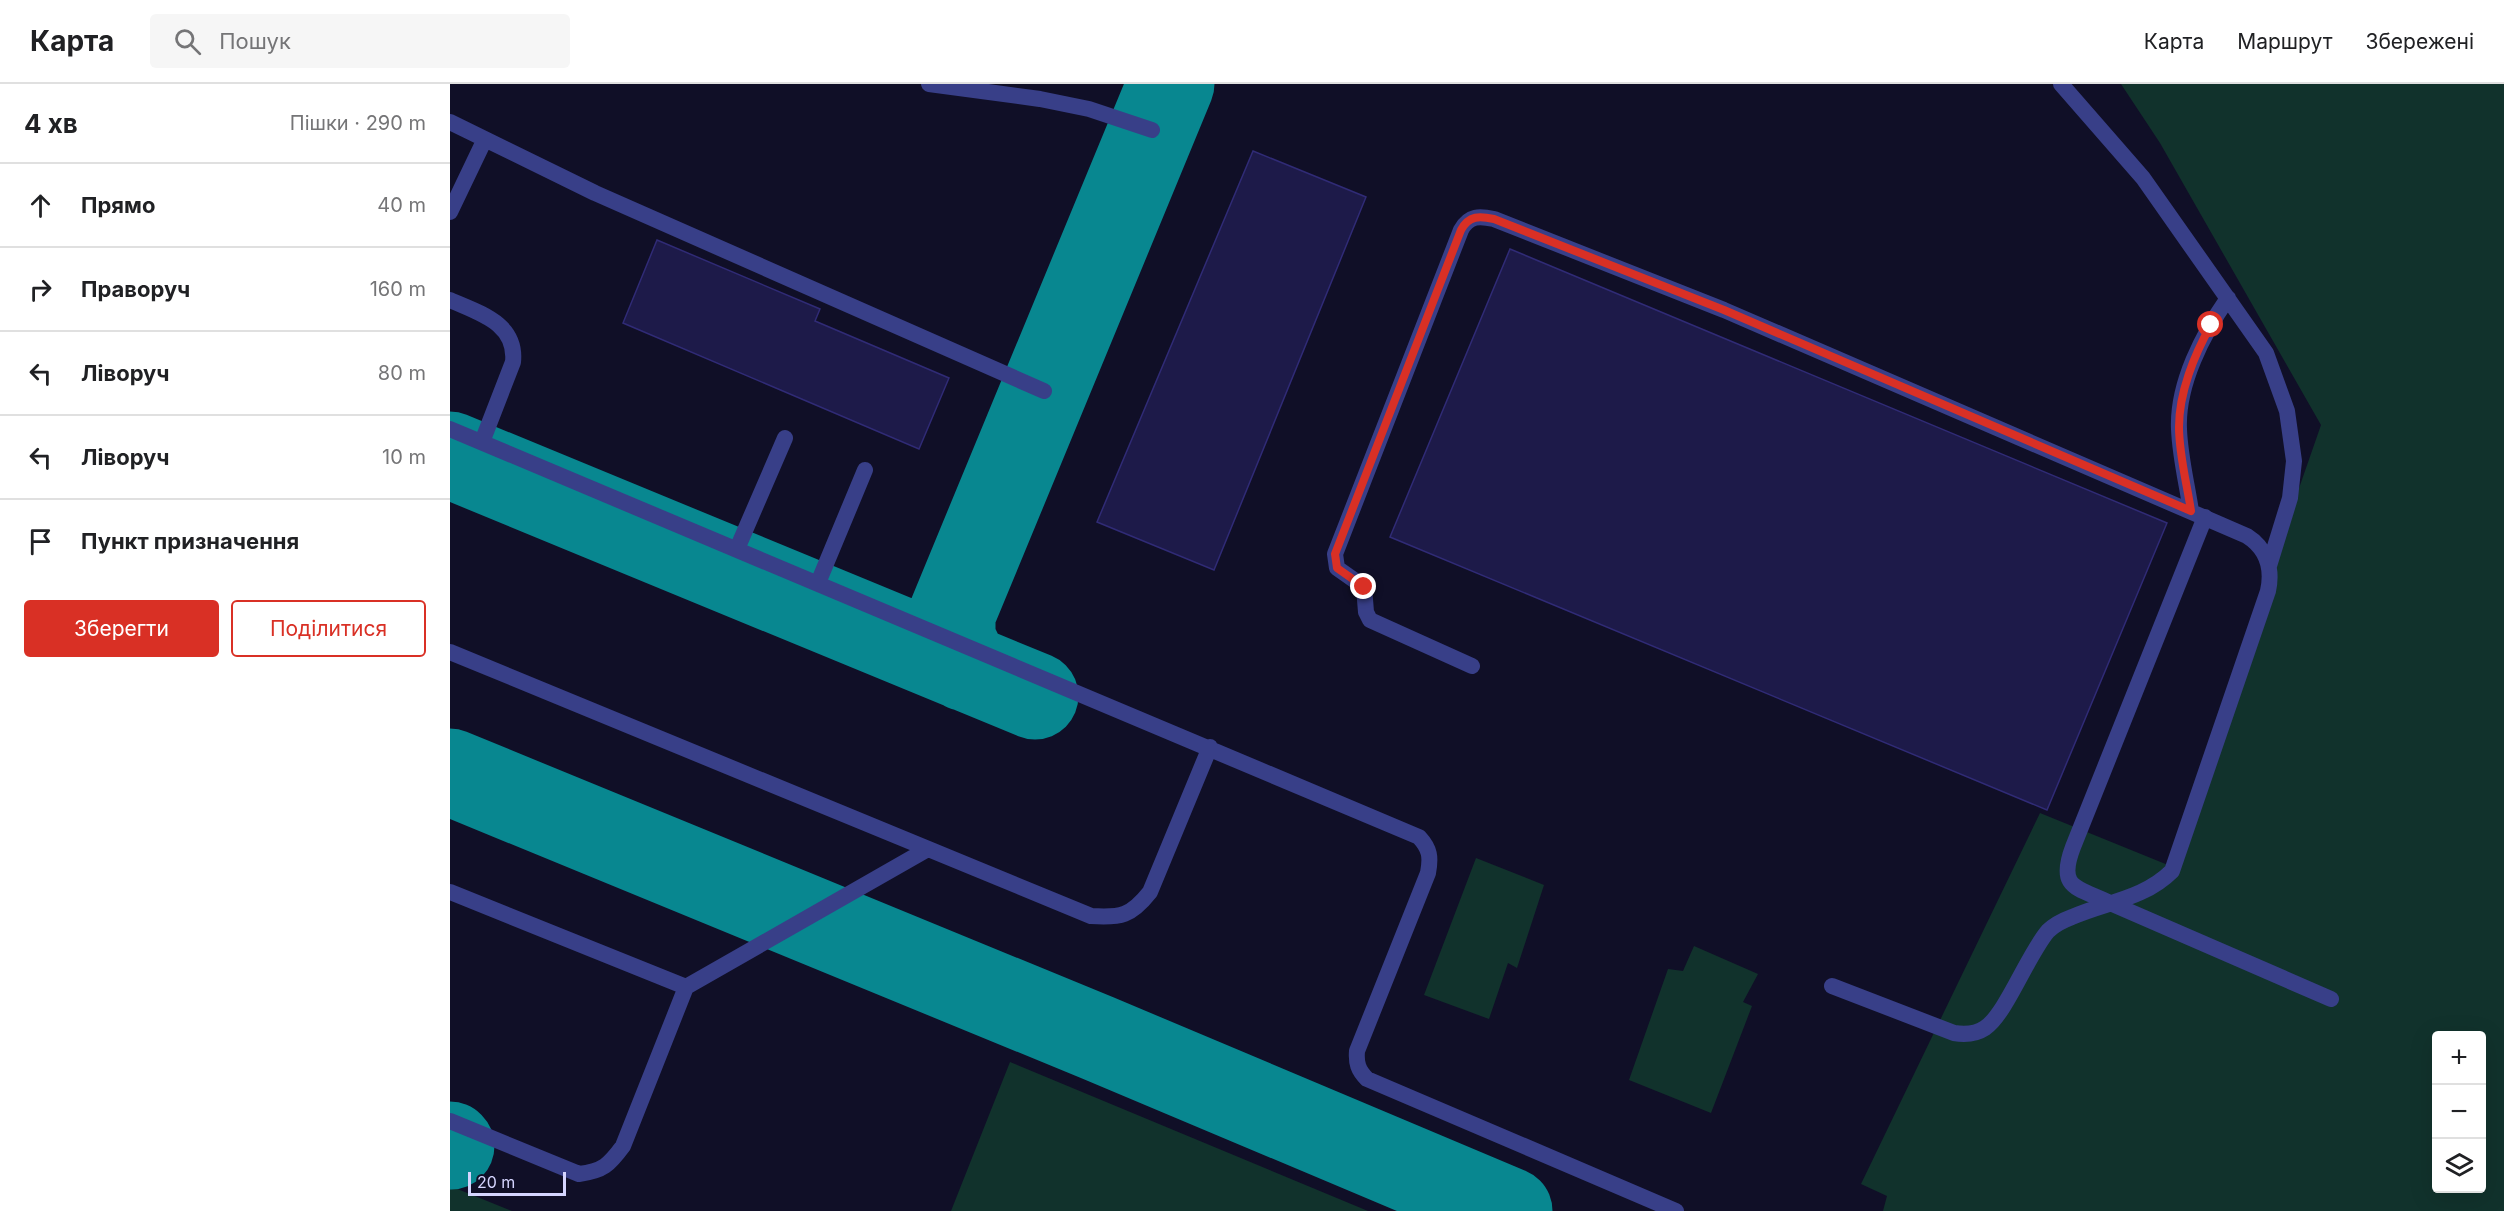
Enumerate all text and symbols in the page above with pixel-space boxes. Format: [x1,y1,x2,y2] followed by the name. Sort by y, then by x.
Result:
[150,14,570,68] search box
[30,24,114,58] text: Карта
[171,25,204,58] icon: search
[219,28,291,54] text: Пошук
[2144,29,2204,54] text: Карта
[2237,29,2332,54] text: Маршрут
[2365,29,2474,54] text: Збережені
[24,108,78,139] text: 4 хв
[290,111,426,135] text: Пішки · 290 m
[24,189,57,222] icon: ahead
[81,192,155,218] text: Прямо
[377,193,426,217] text: 40 m
[24,273,57,306] icon: right
[81,276,190,302] text: Праворуч
[370,277,426,301] text: 160 m
[2197,311,2223,337] route start
[24,357,57,390] icon: left
[81,360,169,386] text: Ліворуч
[378,361,426,385] text: 80 m
[24,441,57,474] icon: left
[81,444,169,470] text: Ліворуч
[382,445,426,469] text: 10 m
[24,525,57,558] icon: arrive
[81,528,299,554] text: Пункт призначення
[1350,573,1376,599] route end
[24,600,219,657] button: Зберегти
[231,600,426,657] button: Поділитися
[2432,1031,2486,1193] map controls
[2432,1031,2486,1085] button: +
[2432,1085,2486,1139] button: −
[2432,1139,2486,1193] button: layers
[468,1169,566,1196] scale bar
[477,1172,515,1192] text: 20 m

